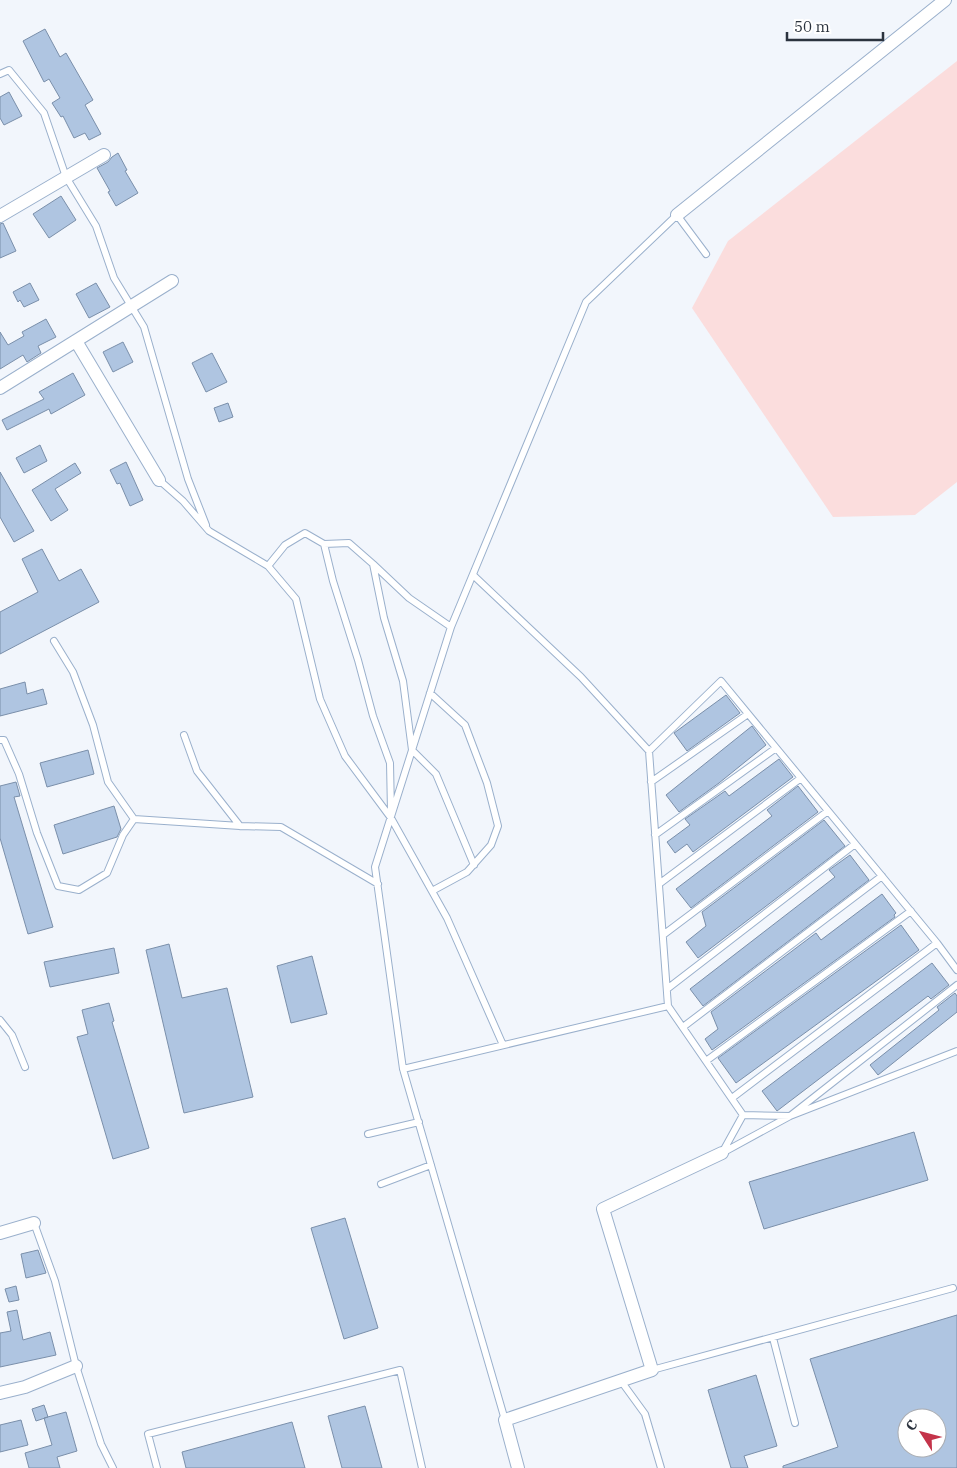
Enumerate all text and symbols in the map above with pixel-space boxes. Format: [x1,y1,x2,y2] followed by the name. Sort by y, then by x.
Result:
[787,10,883,42] scale bar
[794,17,830,36] text: 50 m
[897,1408,947,1458] north arrow
[901,1416,922,1434] text: С

